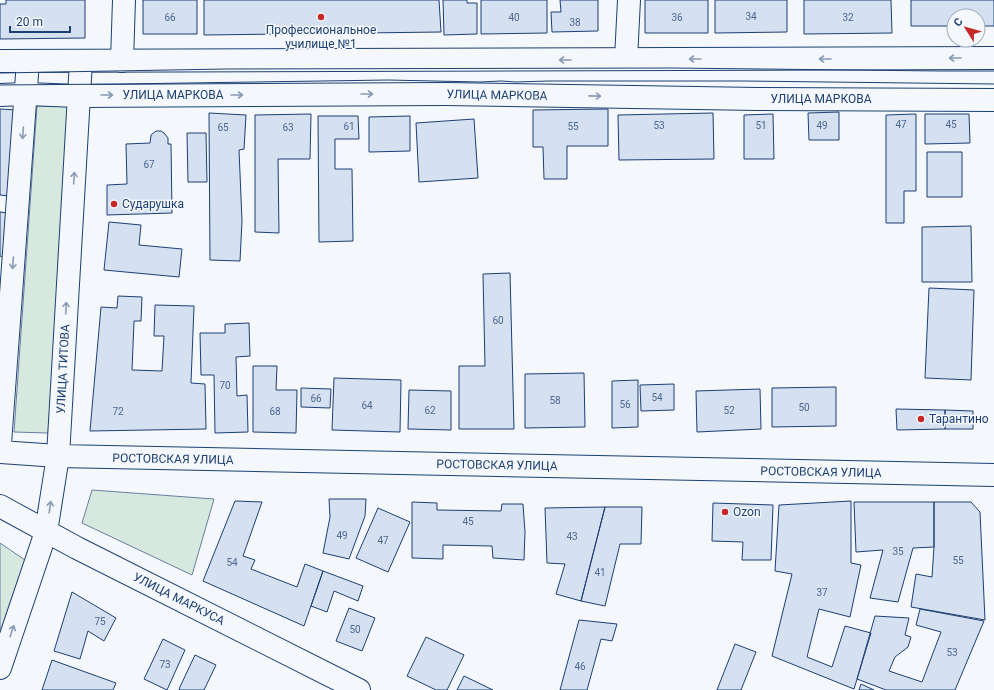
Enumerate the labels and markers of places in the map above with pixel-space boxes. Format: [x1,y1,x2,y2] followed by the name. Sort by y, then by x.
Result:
[316,12,326,22] marker: Профессиональное училище №1
[266,23,376,51] place label: Профессиональное училище №1
[122,197,184,211] place label: Сударушка
[109,199,119,209] marker: Сударушка
[929,412,989,426] place label: Тарантино
[916,414,926,424] marker: Тарантино
[733,505,761,519] place label: Ozon
[720,507,730,517] marker: Ozon

